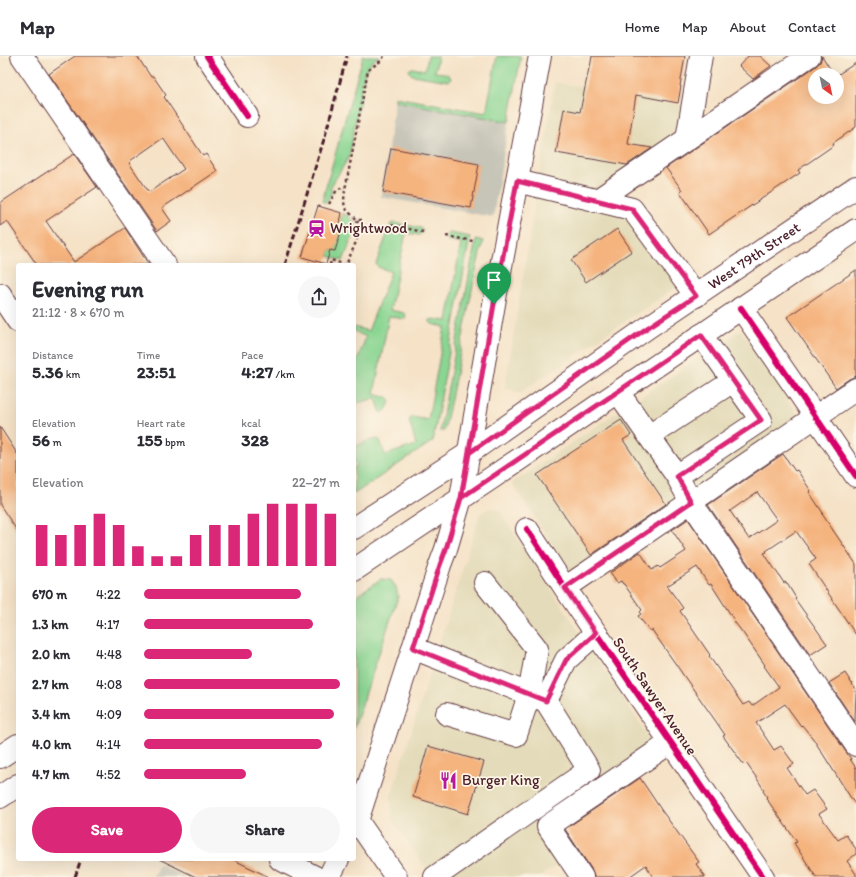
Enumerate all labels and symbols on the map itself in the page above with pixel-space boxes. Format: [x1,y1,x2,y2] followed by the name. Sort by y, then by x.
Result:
[808,68,844,104] north arrow
[307,218,327,238] station icon: Wrightwood
[704,218,804,293] street label: West 79th Street
[330,219,407,237] place label: Wrightwood
[477,263,511,304] pin
[609,634,701,758] street label: South Sawyer Avenue
[439,770,459,790] restaurant icon: Burger King
[462,771,540,789] place label: Burger King

